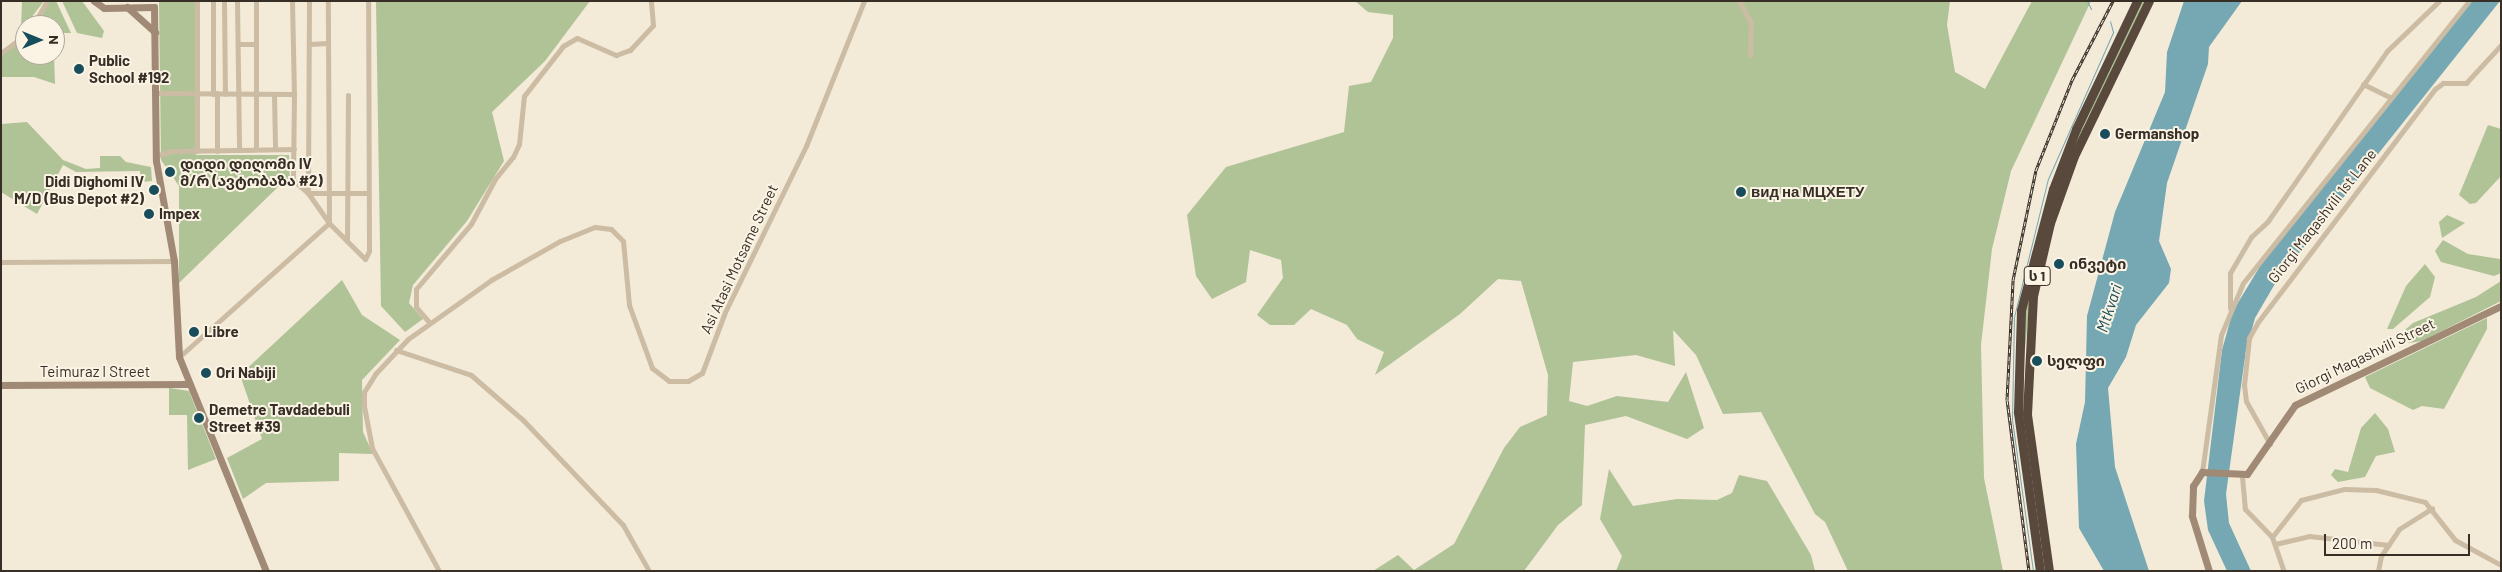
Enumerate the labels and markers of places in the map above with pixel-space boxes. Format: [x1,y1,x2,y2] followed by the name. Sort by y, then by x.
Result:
[89,51,169,86] place label: Public School #192
[73,63,85,75] marker: Public School #192
[2115,125,2199,143] place label: Germanshop
[2099,128,2111,140] marker: Germanshop
[180,154,323,189] place label: დიდი დიღომი IV მ/რ (ავტობაზა #2)
[164,166,176,178] marker: დიდი დიღომი IV მ/რ (ავტობაზა #2)
[14,172,144,207] place label: Didi Dighomi IV M/D (Bus Depot #2)
[1751,183,1864,201] place label: вид на МЦХЕТУ
[148,184,160,196] marker: Didi Dighomi IV M/D (Bus Depot #2)
[1735,186,1747,198] marker: вид на МЦХЕТУ
[159,205,200,223] place label: Impex
[143,208,155,220] marker: Impex
[2069,255,2126,273] place label: ინვეტი
[2053,258,2065,270] marker: ინვეტი
[204,323,239,341] place label: Libre
[188,326,200,338] marker: Libre
[2047,352,2105,370] place label: სელფი
[2031,355,2043,367] marker: სელფი
[216,364,276,382] place label: Ori Nabiji
[200,367,212,379] marker: Ori Nabiji
[209,400,350,435] place label: Demetre Tavdadebuli Street #39
[193,412,205,424] marker: Demetre Tavdadebuli Street #39

